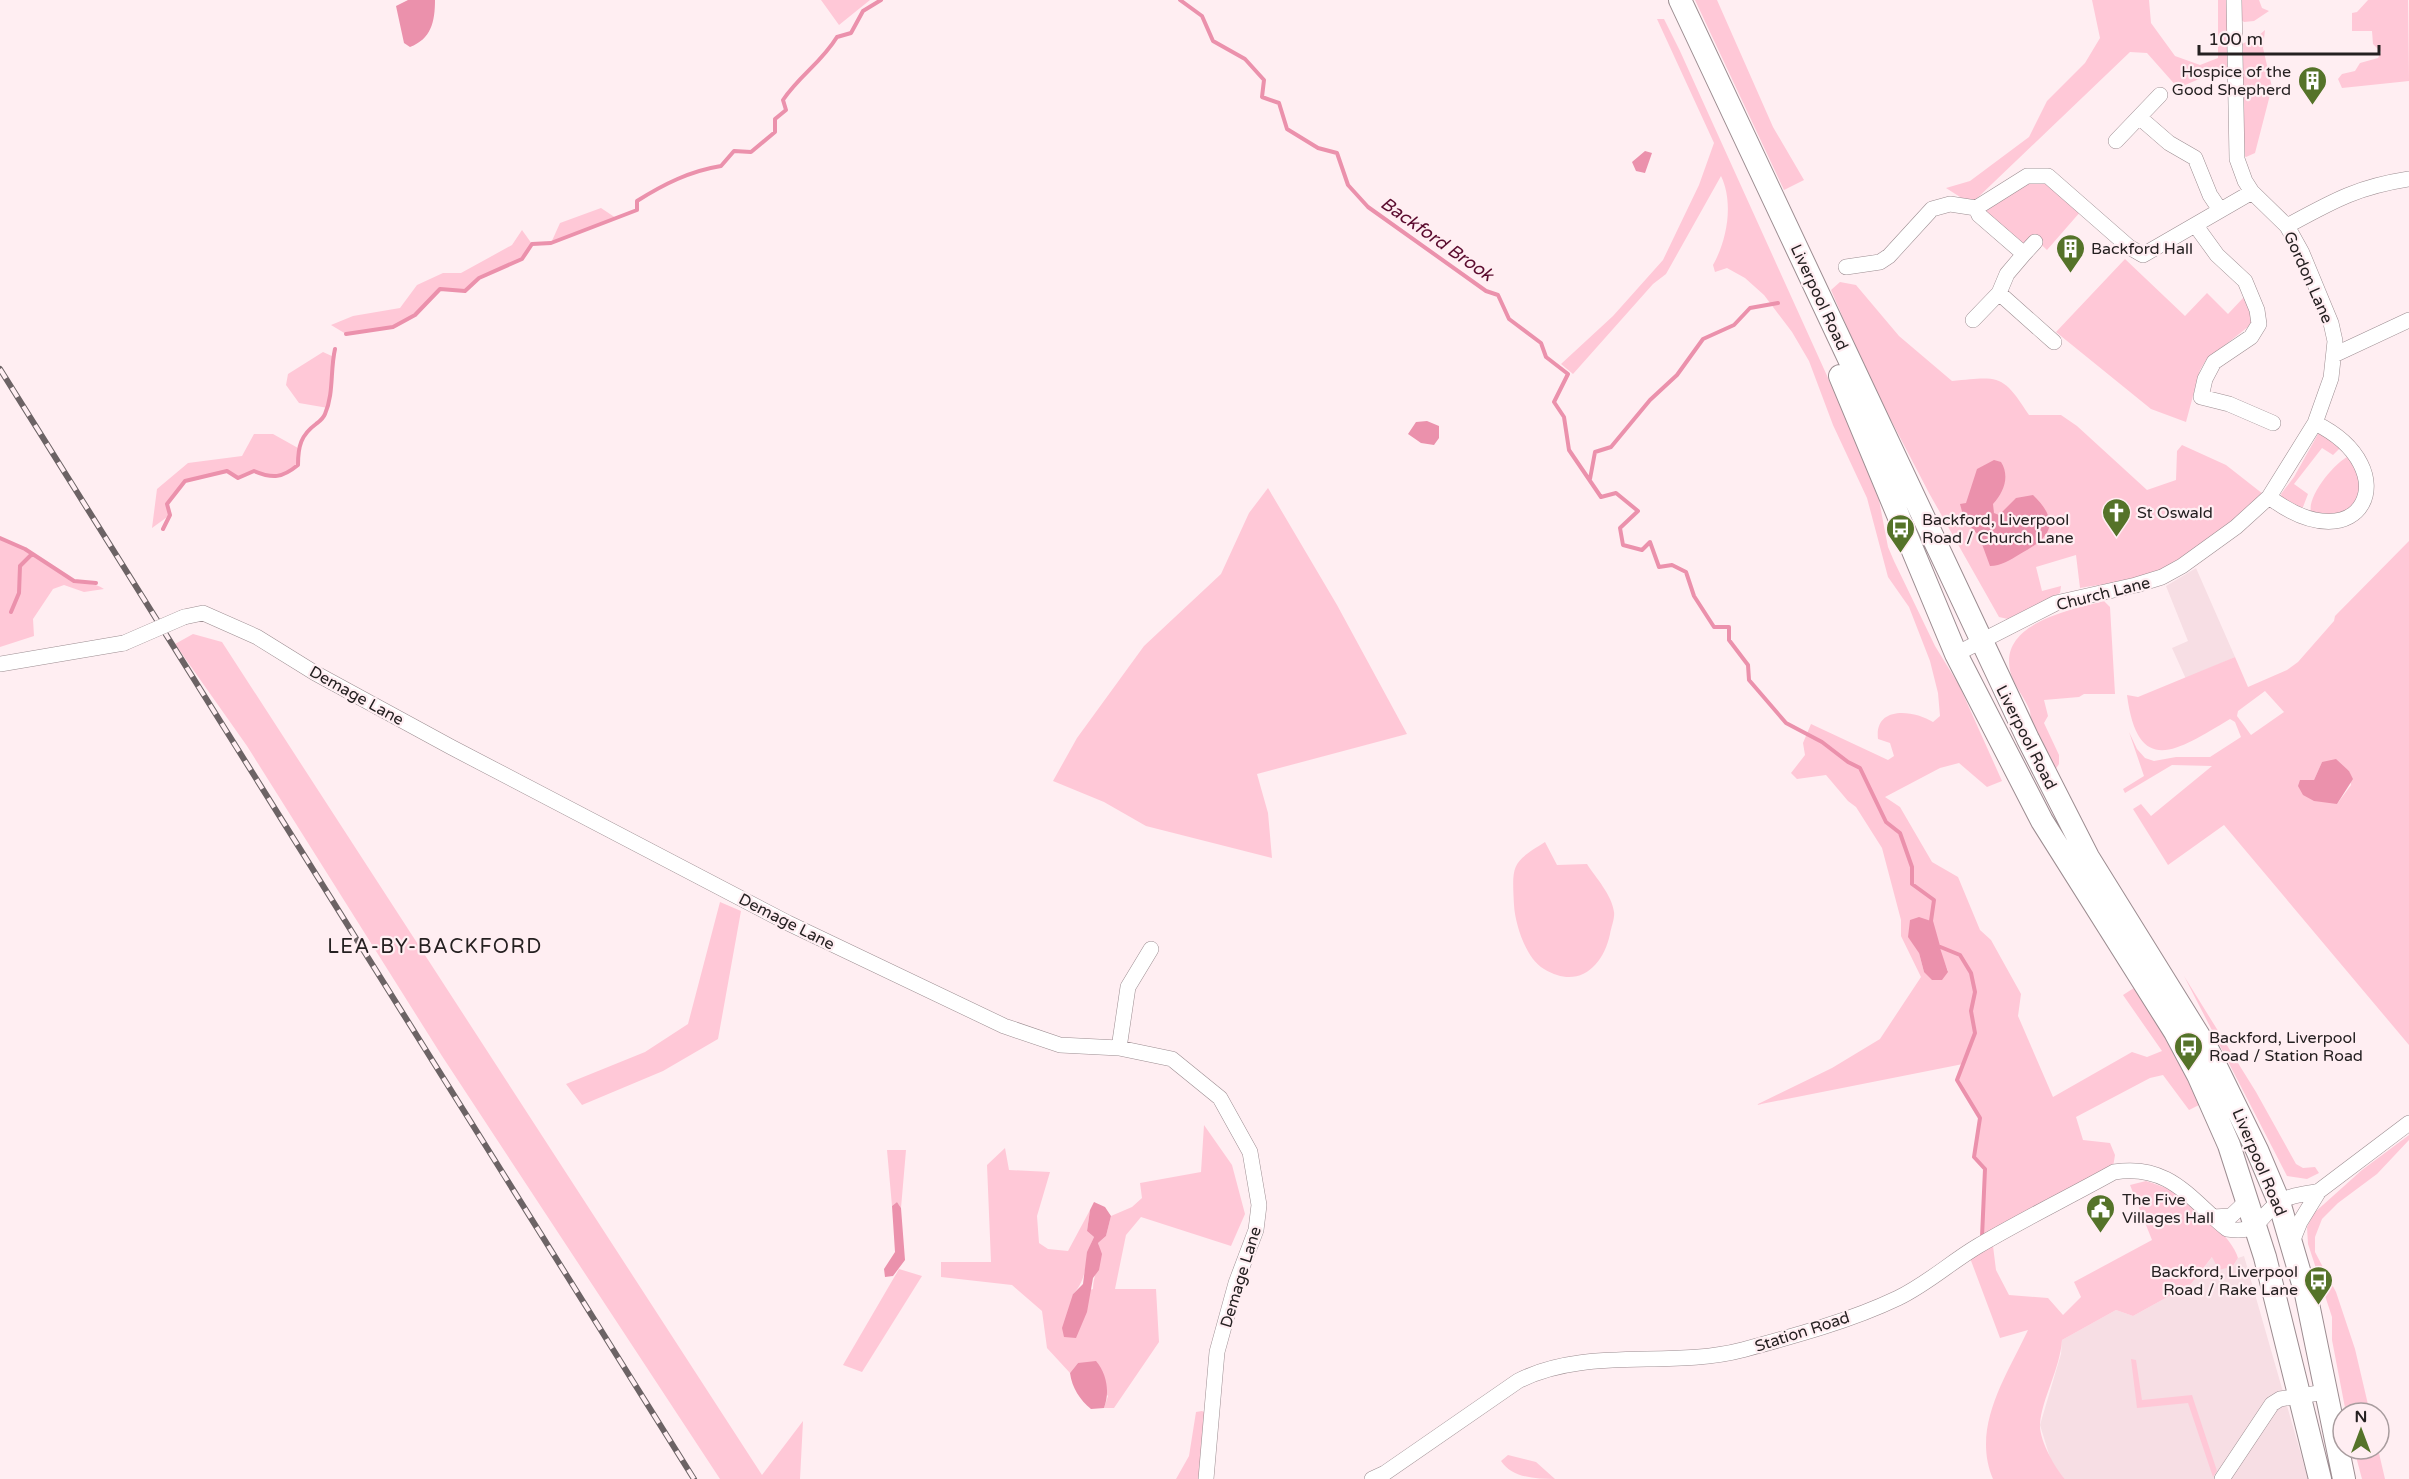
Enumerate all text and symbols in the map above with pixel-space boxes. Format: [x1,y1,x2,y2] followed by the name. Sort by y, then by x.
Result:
[2199,18,2379,56] scale bar
[2208,28,2263,50] text: 100 m
[2172,62,2291,100] place label: Hospice of the Good Shepherd
[2296,64,2328,106] building icon: Hospice of the Good Shepherd
[1376,192,1499,287] water label: Backford Brook
[2279,228,2337,326] street label: Gordon Lane
[2054,232,2086,274] building icon: Backford Hall
[2091,239,2193,259] place label: Backford Hall
[1786,241,1852,354] street label: Liverpool Road
[2100,496,2132,538] church icon: St Oswald
[2137,503,2213,523] place label: St Oswald
[1922,510,2074,548] place label: Backford, Liverpool Road / Church Lane
[1885,512,1917,554] bus stop icon: Backford, Liverpool Road / Church Lane
[2054,573,2152,615] street label: Church Lane
[306,662,407,730] street label: Demage Lane
[1991,682,2061,793] street label: Liverpool Road
[735,889,838,955] street label: Demage Lane
[327,935,543,959] district label: LEA-BY-BACKFORD
[2209,1028,2363,1066] place label: Backford, Liverpool Road / Station Road
[2172,1030,2204,1072] bus stop icon: Backford, Liverpool Road / Station Road
[2227,1106,2291,1219] street label: Liverpool Road
[2122,1190,2214,1228] place label: The Five Villages Hall
[2085,1192,2117,1234] public building icon: The Five Villages Hall
[1216,1224,1266,1330] street label: Demage Lane
[2151,1262,2298,1300] place label: Backford, Liverpool Road / Rake Lane
[2303,1264,2335,1306] bus stop icon: Backford, Liverpool Road / Rake Lane
[1752,1307,1852,1357] street label: Station Road
[2331,1401,2391,1461] north arrow
[2355,1407,2367,1427] text: N

